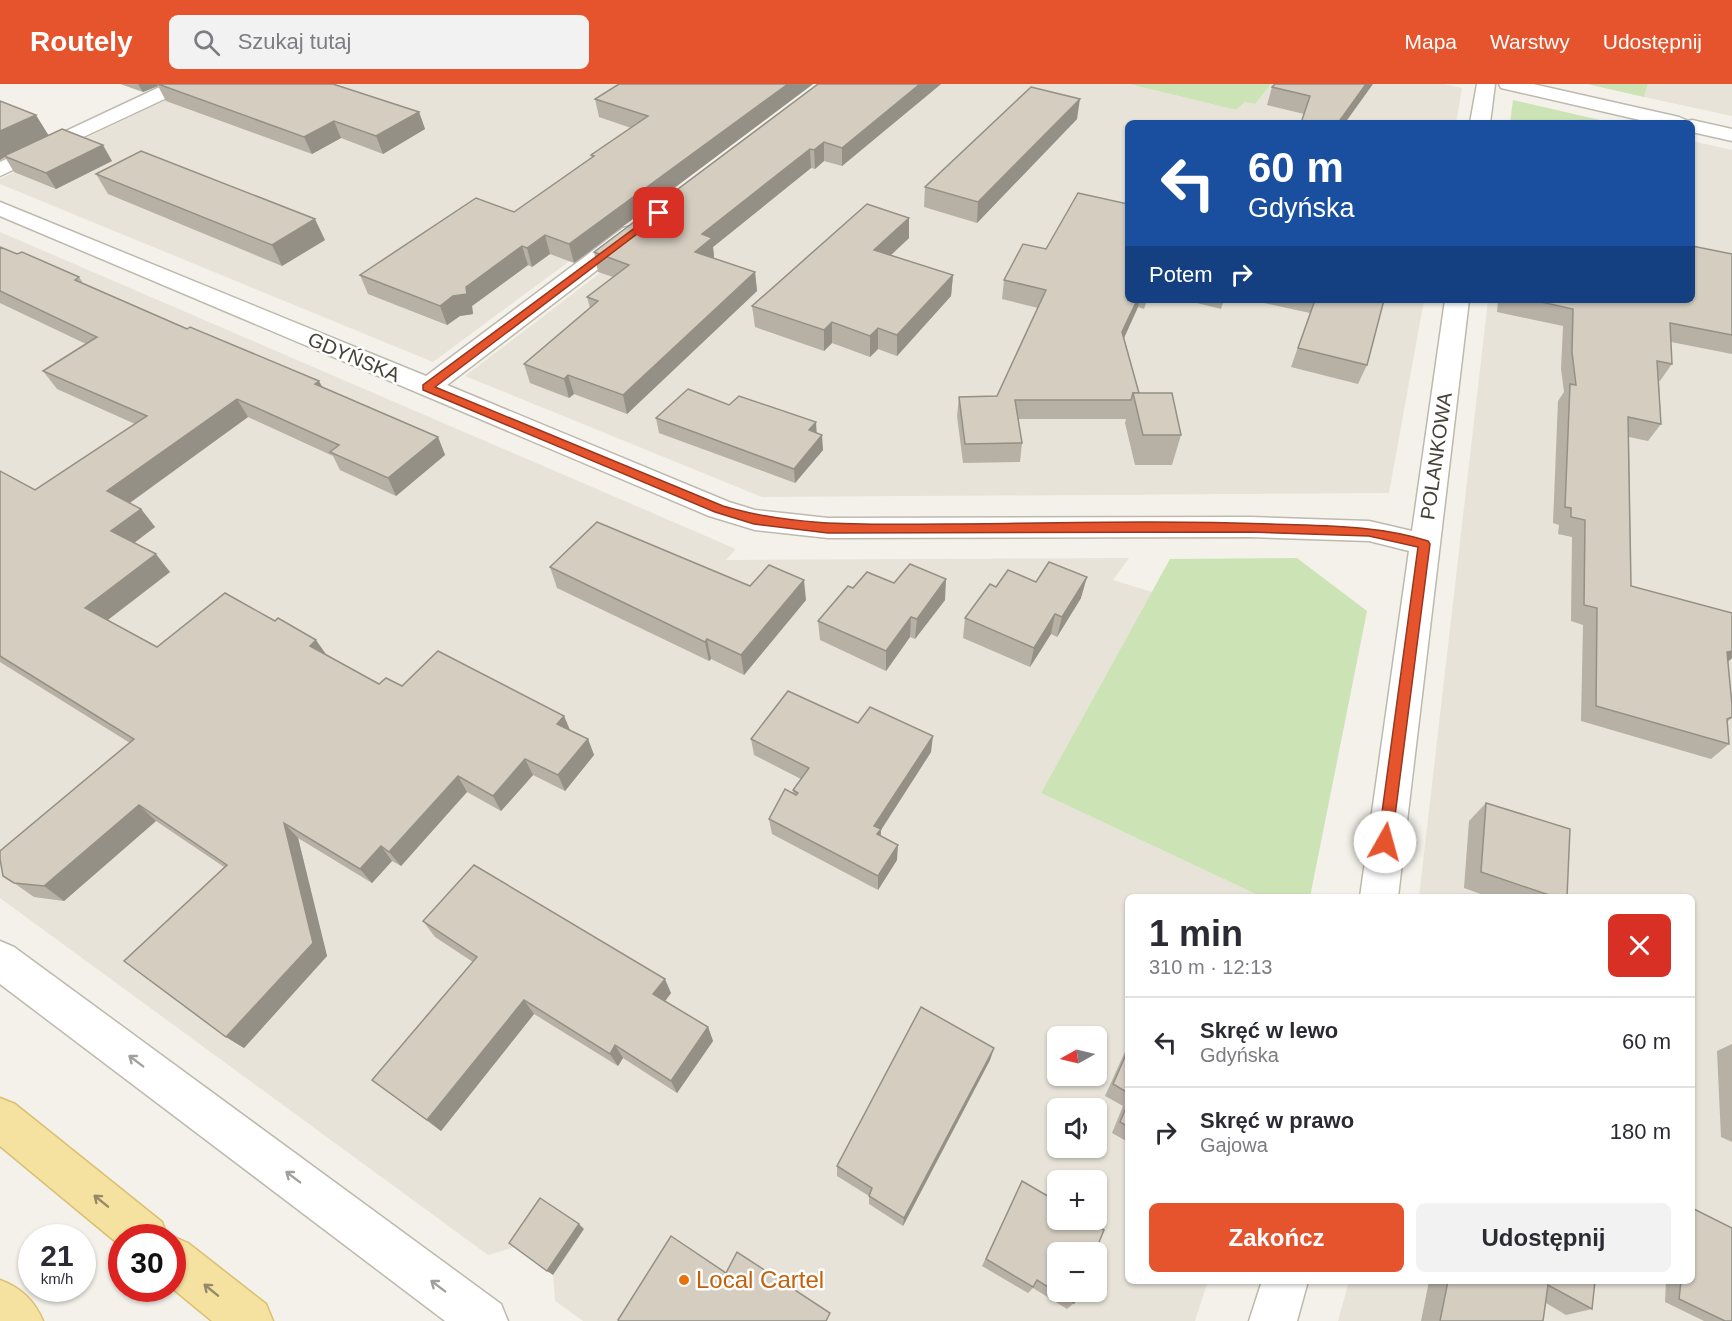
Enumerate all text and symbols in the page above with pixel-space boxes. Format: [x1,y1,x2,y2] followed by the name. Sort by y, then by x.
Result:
[169,15,589,69] search box
[30,26,133,57] text: Routely
[190,26,223,59] icon: search
[238,29,351,54] text: Szukaj tutaj
[1405,30,1457,53] text: Mapa
[1490,30,1570,53] text: Warstwy
[1603,30,1702,53] text: Udostępnij
[1149,144,1227,222] icon: left
[1248,144,1344,191] text: 60 m
[633,187,684,238] pin
[1248,193,1355,223] text: Gdyńska
[642,196,675,229] icon: arrive
[1225,258,1258,291] icon: right
[1149,262,1213,287] text: Potem
[305,328,404,386] street label: GDYŃSKA
[1416,390,1456,521] street label: POLANKOWA
[1353,810,1417,874] position arrow
[1149,913,1243,954] text: 1 min
[1608,914,1671,977] button: close
[1149,956,1272,978] text: 310 m · 12:13
[1200,1018,1338,1043] text: Skręć w lewo
[1047,1026,1107,1086] north arrow
[1047,1026,1107,1302] map controls
[1149,1026,1182,1059] icon: left
[1622,1029,1671,1054] text: 60 m
[1200,1044,1279,1066] text: Gdyńska
[129,1055,145,1067] one-way arrow
[1047,1098,1107,1158] button: sound
[1200,1108,1354,1133] text: Skręć w prawo
[1149,1116,1182,1149] icon: right
[1610,1119,1671,1144] text: 180 m
[1200,1134,1268,1156] text: Gajowa
[1047,1170,1107,1230] button: +
[285,1171,301,1184] one-way arrow
[93,1194,109,1207] one-way arrow
[1149,1203,1404,1272] button: Zakończ
[1416,1203,1671,1272] button: Udostępnij
[108,1224,186,1302] speed limit sign: 30
[40,1239,74,1272] text: 21
[1047,1242,1107,1302] button: −
[696,1266,824,1293] place label: Local Cartel
[41,1270,73,1287] text: km/h
[677,1273,691,1287] marker: Local Cartel
[430,1279,446,1292] one-way arrow
[203,1284,219,1297] one-way arrow

